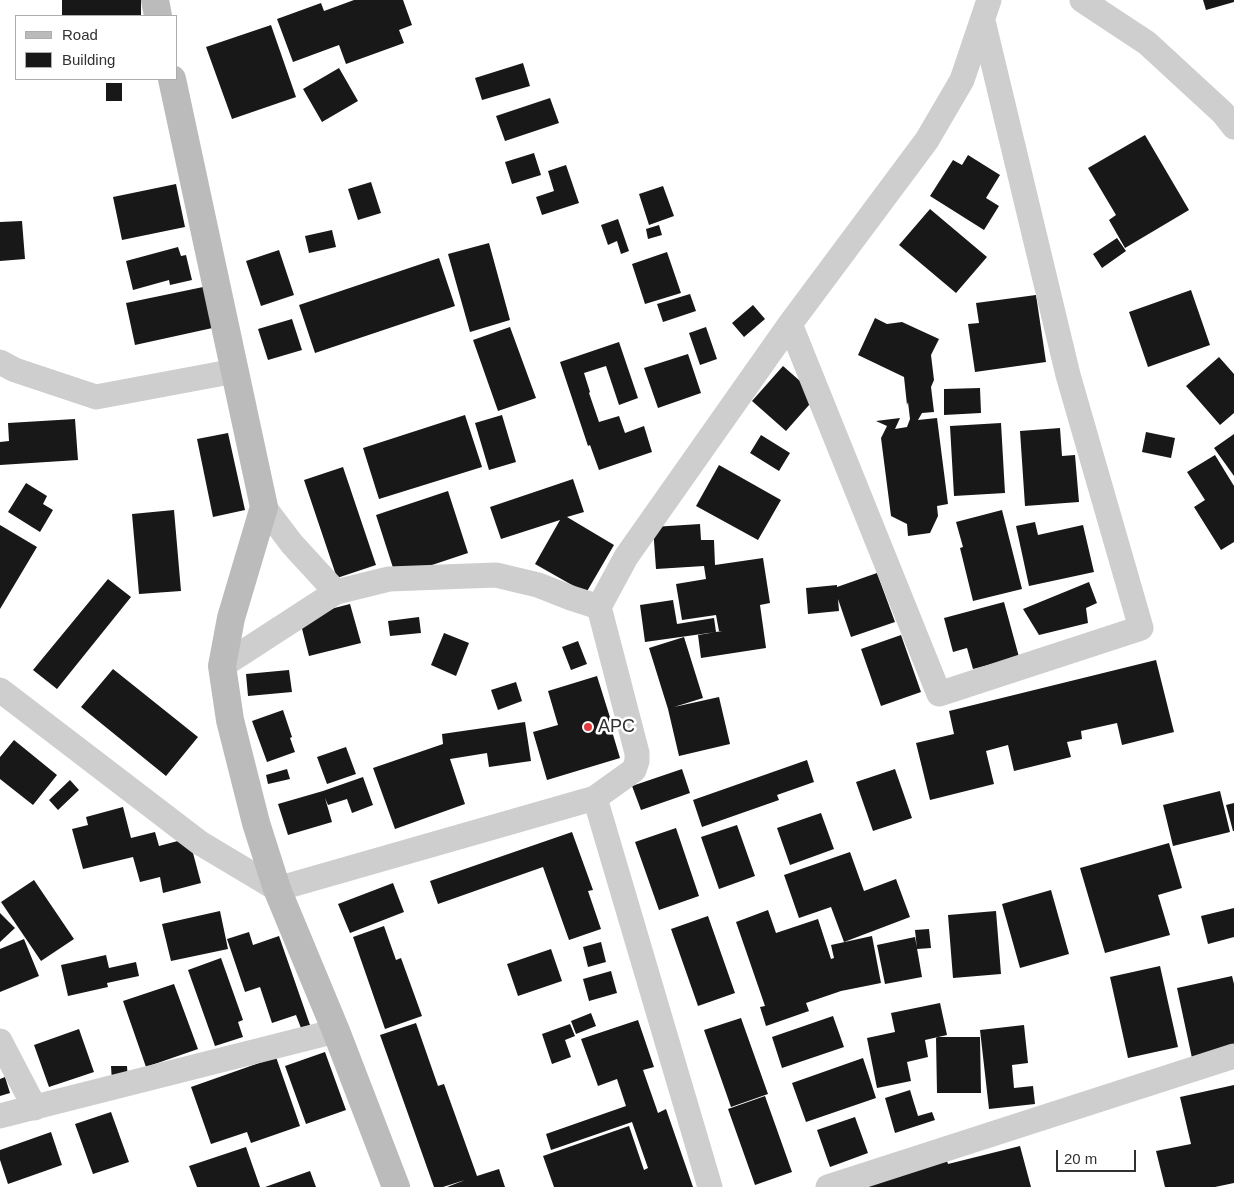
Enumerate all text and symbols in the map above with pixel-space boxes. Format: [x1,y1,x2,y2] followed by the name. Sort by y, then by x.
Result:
[15,15,178,80] legend
[62,26,98,43] text: Road
[62,51,115,68] text: Building
[598,716,635,738] place label: APC
[582,721,594,733] marker: APC
[1059,1140,1139,1172] scale bar
[1064,1150,1097,1167] text: 20 m

